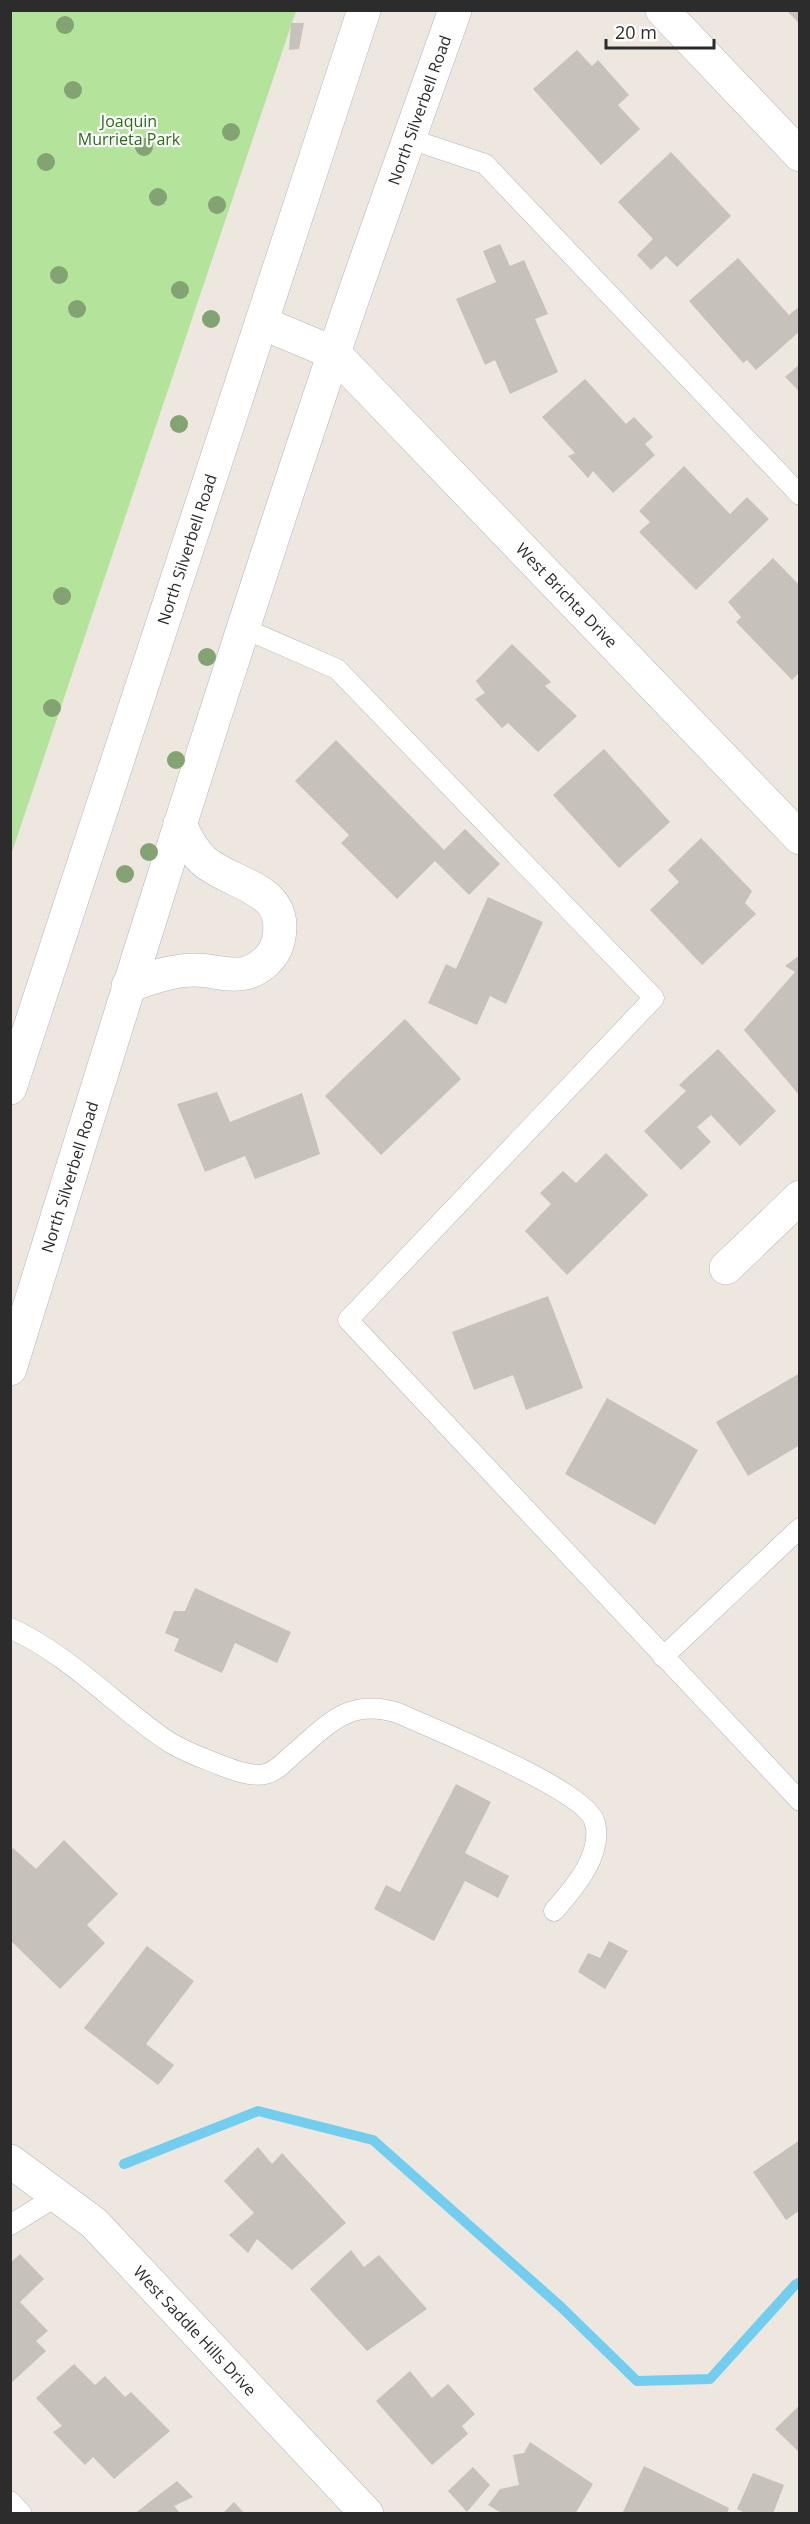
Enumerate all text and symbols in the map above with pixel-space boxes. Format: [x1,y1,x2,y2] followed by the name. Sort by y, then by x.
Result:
[606,12,714,50] scale bar
[615,20,657,44] text: 20 m
[382,32,456,188] street label: North Silverbell Road
[78,110,181,150] park label: Joaquin Murrieta Park
[152,471,222,628] street label: North Silverbell Road
[511,538,622,653] street label: West Brichta Drive
[36,1099,103,1255] street label: North Silverbell Road
[129,2261,261,2400] street label: West Saddle Hills Drive

